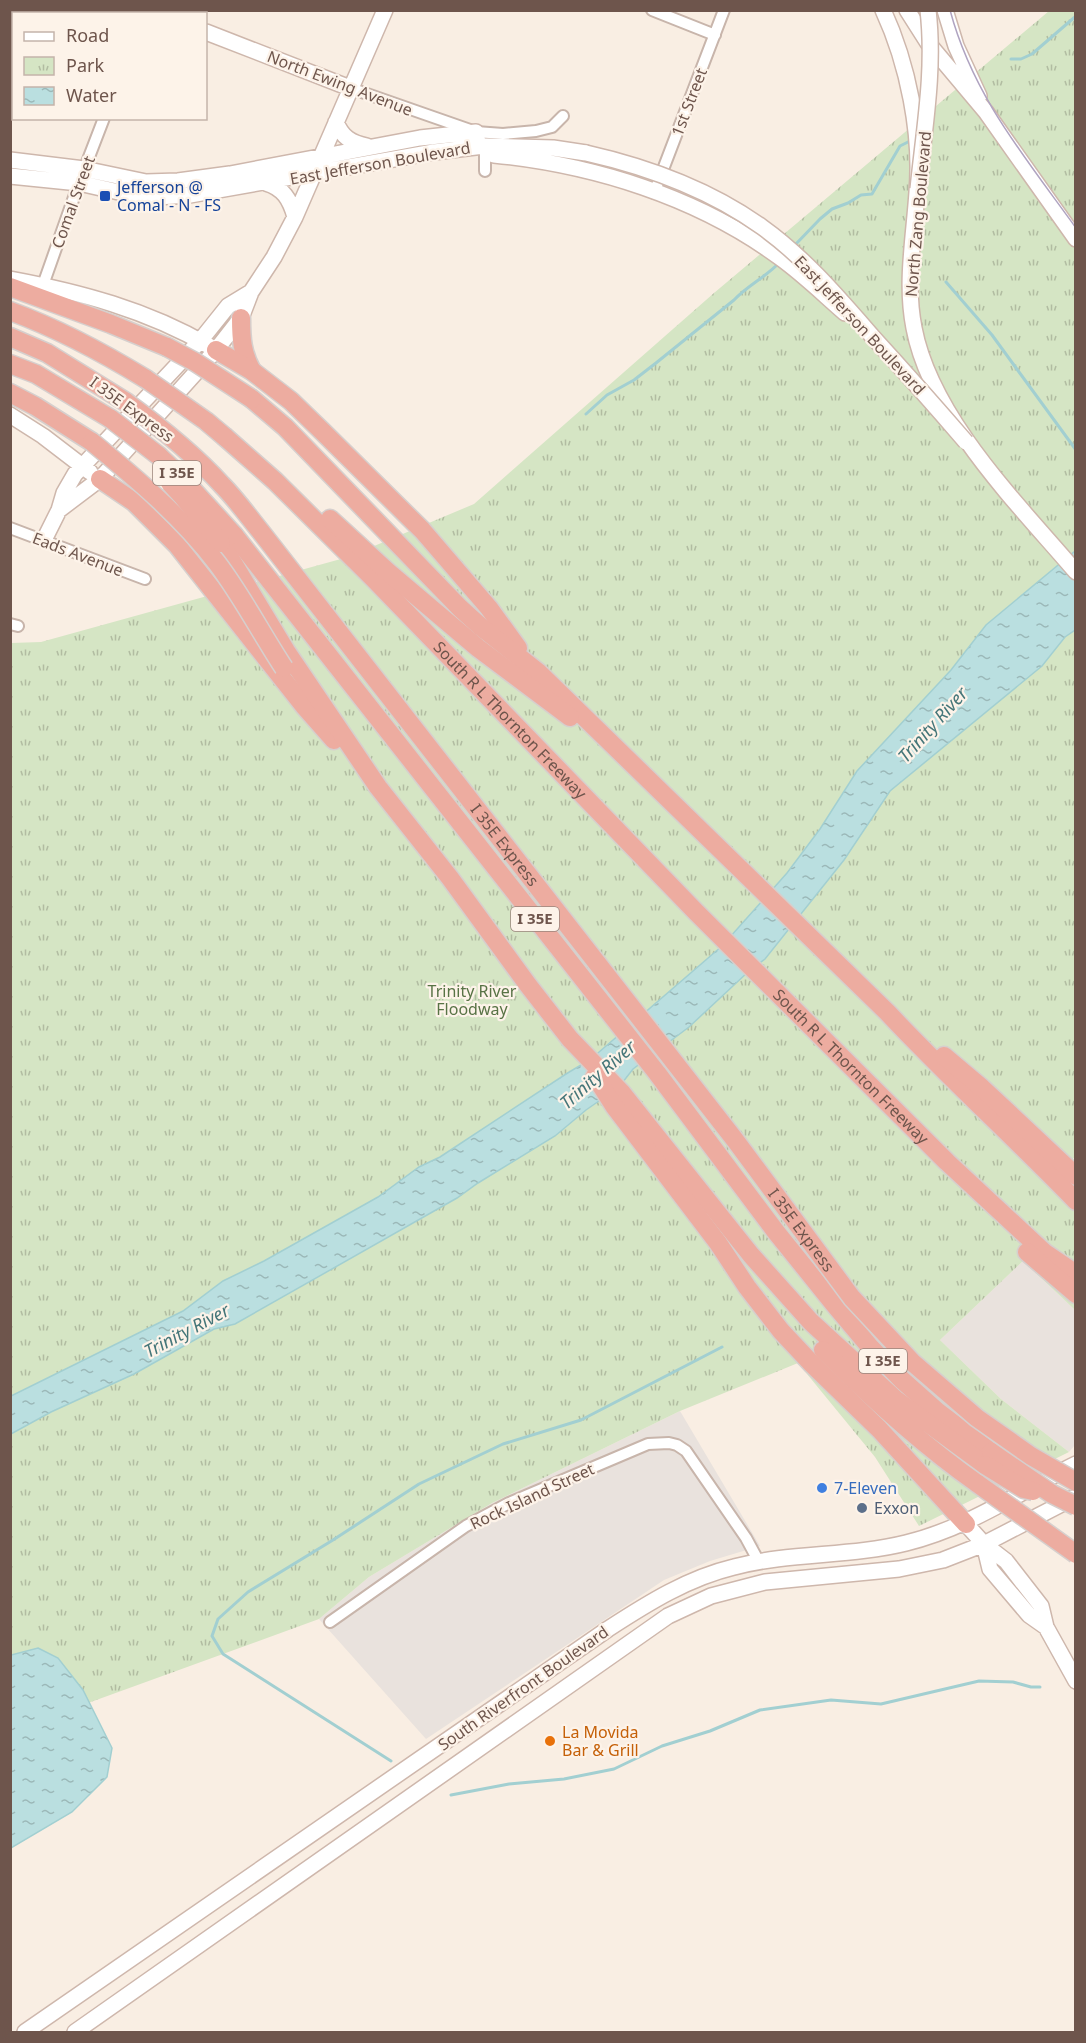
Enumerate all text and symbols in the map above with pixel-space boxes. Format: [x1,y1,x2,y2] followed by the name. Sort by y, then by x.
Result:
[12,12,207,120] legend
[66,23,109,47] text: Road
[264,45,416,121] street label: North Ewing Avenue
[66,53,104,77] text: Park
[666,65,712,139] street label: 1st Street
[66,83,117,107] text: Water
[900,130,936,298] street label: North Zang Boulevard
[288,136,472,190] street label: East Jefferson Boulevard
[46,153,100,251] street label: Comal Street
[115,176,221,216] place label: Jefferson @ Comal - N - FS
[98,189,112,203] marker: Jefferson @ Comal - N - FS
[790,251,930,399] street label: East Jefferson Boulevard
[86,371,178,447] street label: I 35E Express
[153,461,201,485] road number: I 35E
[29,527,127,581] street label: Eads Avenue
[429,636,592,804] street label: South R L Thornton Freeway
[892,681,973,767] water label: Trinity River
[466,799,544,891] street label: I 35E Express
[511,907,559,931] road number: I 35E
[428,980,517,1020] park label: Trinity River Floodway
[768,984,934,1149] street label: South R L Thornton Freeway
[554,1034,641,1114] water label: Trinity River
[763,1184,840,1276] street label: I 35E Express
[140,1297,234,1363] water label: Trinity River
[859,1349,907,1373] road number: I 35E
[466,1457,598,1534] street label: Rock Island Street
[834,1477,897,1499] place label: 7-Eleven
[815,1481,829,1495] marker: 7-Eleven
[874,1497,919,1519] place label: Exxon
[855,1501,869,1515] marker: Exxon
[433,1621,613,1755] street label: South Riverfront Boulevard
[562,1721,639,1761] place label: La Movida Bar & Grill
[543,1734,557,1748] marker: La Movida Bar & Grill

